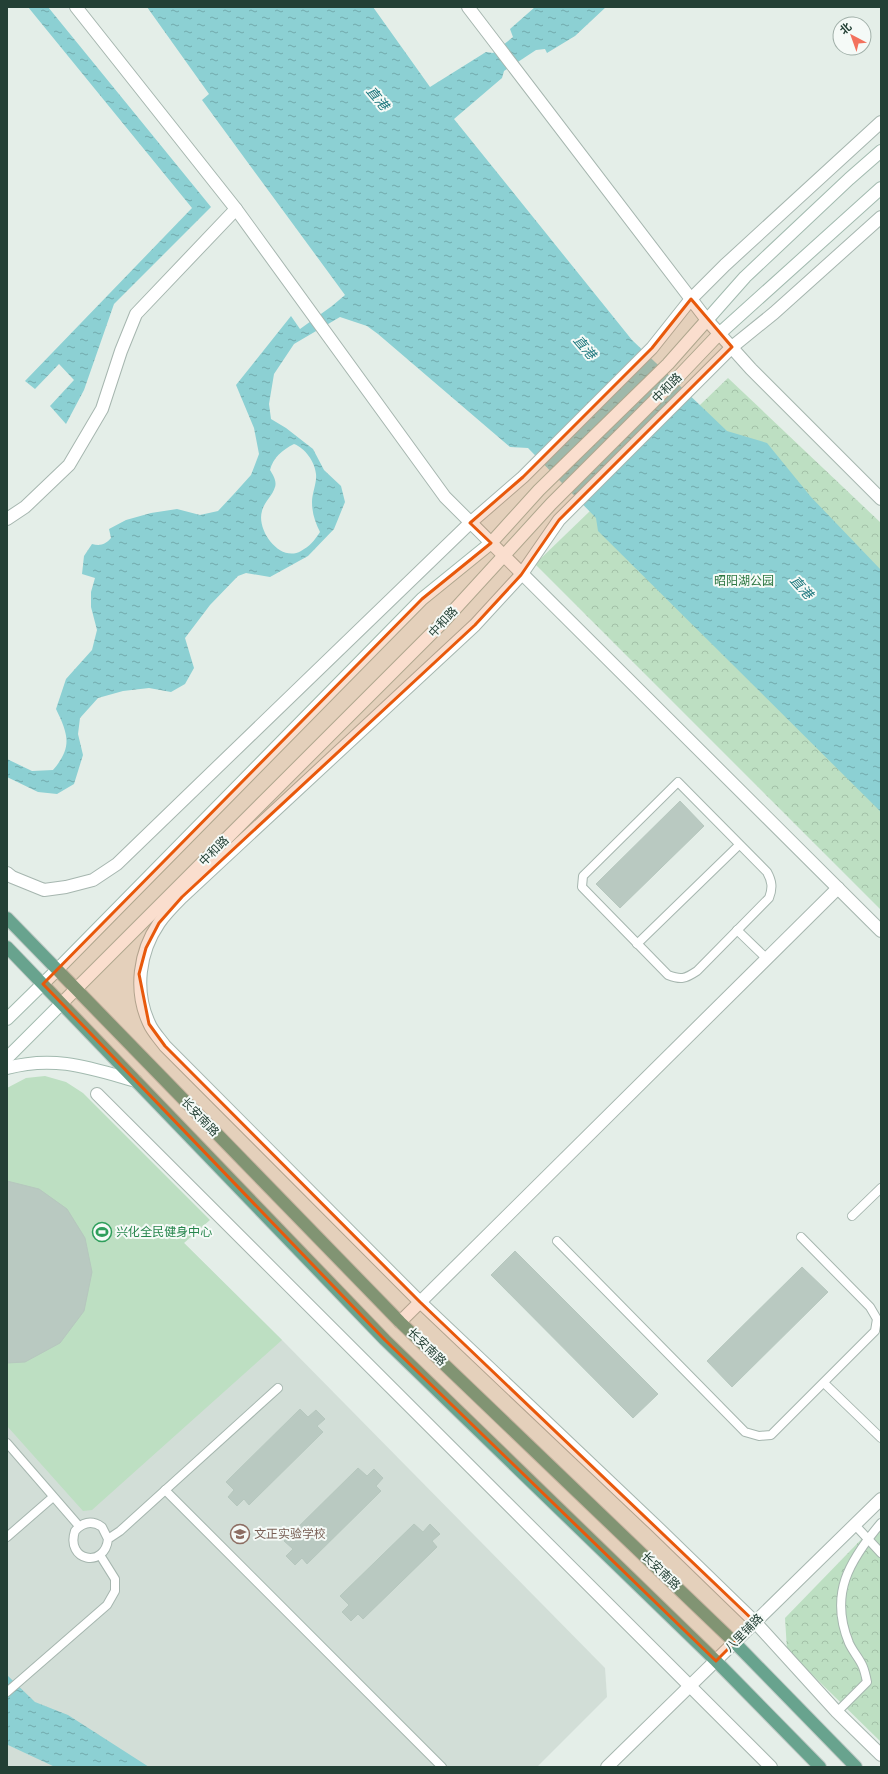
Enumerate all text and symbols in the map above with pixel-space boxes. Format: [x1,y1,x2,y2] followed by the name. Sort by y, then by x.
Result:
[832,16,872,56] north arrow
[837,20,854,37] text: 北
[364,84,393,115] water label: 直港
[570,333,600,364] water label: 直港
[649,370,685,406] street label: 中和路
[787,573,817,603] water label: 直港
[714,574,774,588] park label: 昭阳湖公园
[426,604,460,640] street label: 中和路
[196,833,232,869] street label: 中和路
[178,1095,222,1139] street label: 长安南路
[91,1221,113,1243] sports icon: 兴化全民健身中心
[116,1225,212,1239] place label: 兴化全民健身中心
[405,1325,449,1369] street label: 长安南路
[229,1523,251,1545] school or university icon: 文正实验学校
[254,1527,326,1541] place label: 文正实验学校
[639,1549,683,1593] street label: 长安南路
[722,1611,766,1655] street label: 八里铺路

